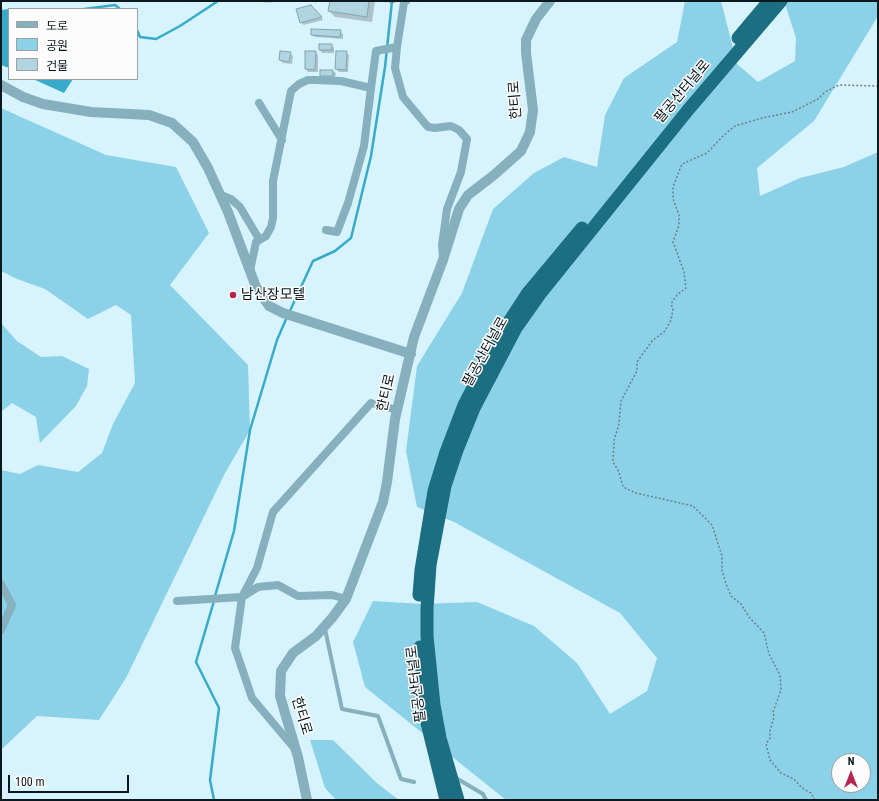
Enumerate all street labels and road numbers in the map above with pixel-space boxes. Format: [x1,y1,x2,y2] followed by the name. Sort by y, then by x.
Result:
[652,57,714,127] street label: 팔공산터널로
[506,80,526,120] street label: 한티로
[460,314,512,390] street label: 팔공산터널로
[374,372,400,414] street label: 한티로
[404,645,430,723] street label: 팔공산터널로
[287,695,315,737] street label: 한티로

